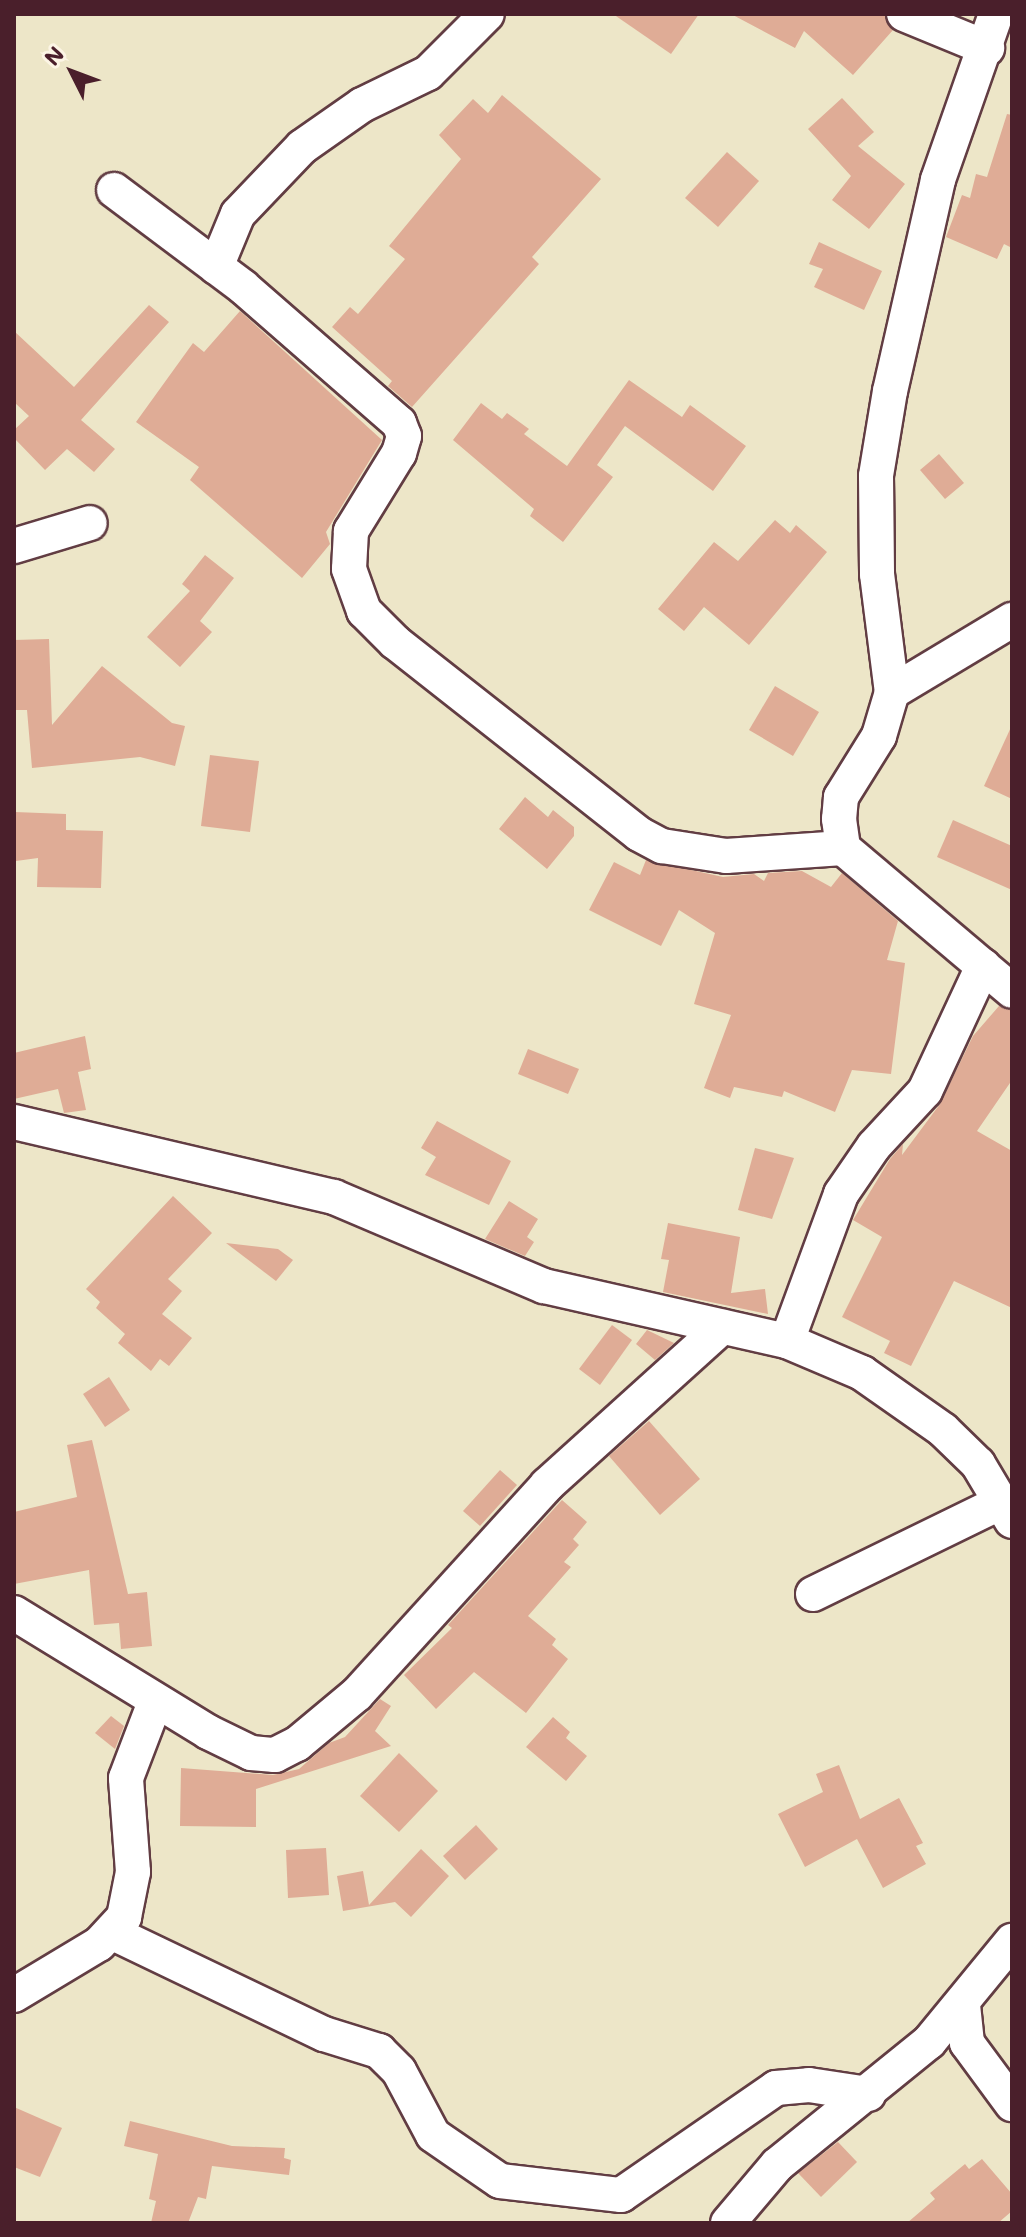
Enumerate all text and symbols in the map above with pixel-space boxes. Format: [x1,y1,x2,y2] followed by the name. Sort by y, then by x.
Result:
[32,32,112,112] north arrow
[37,40,70,72] text: N

